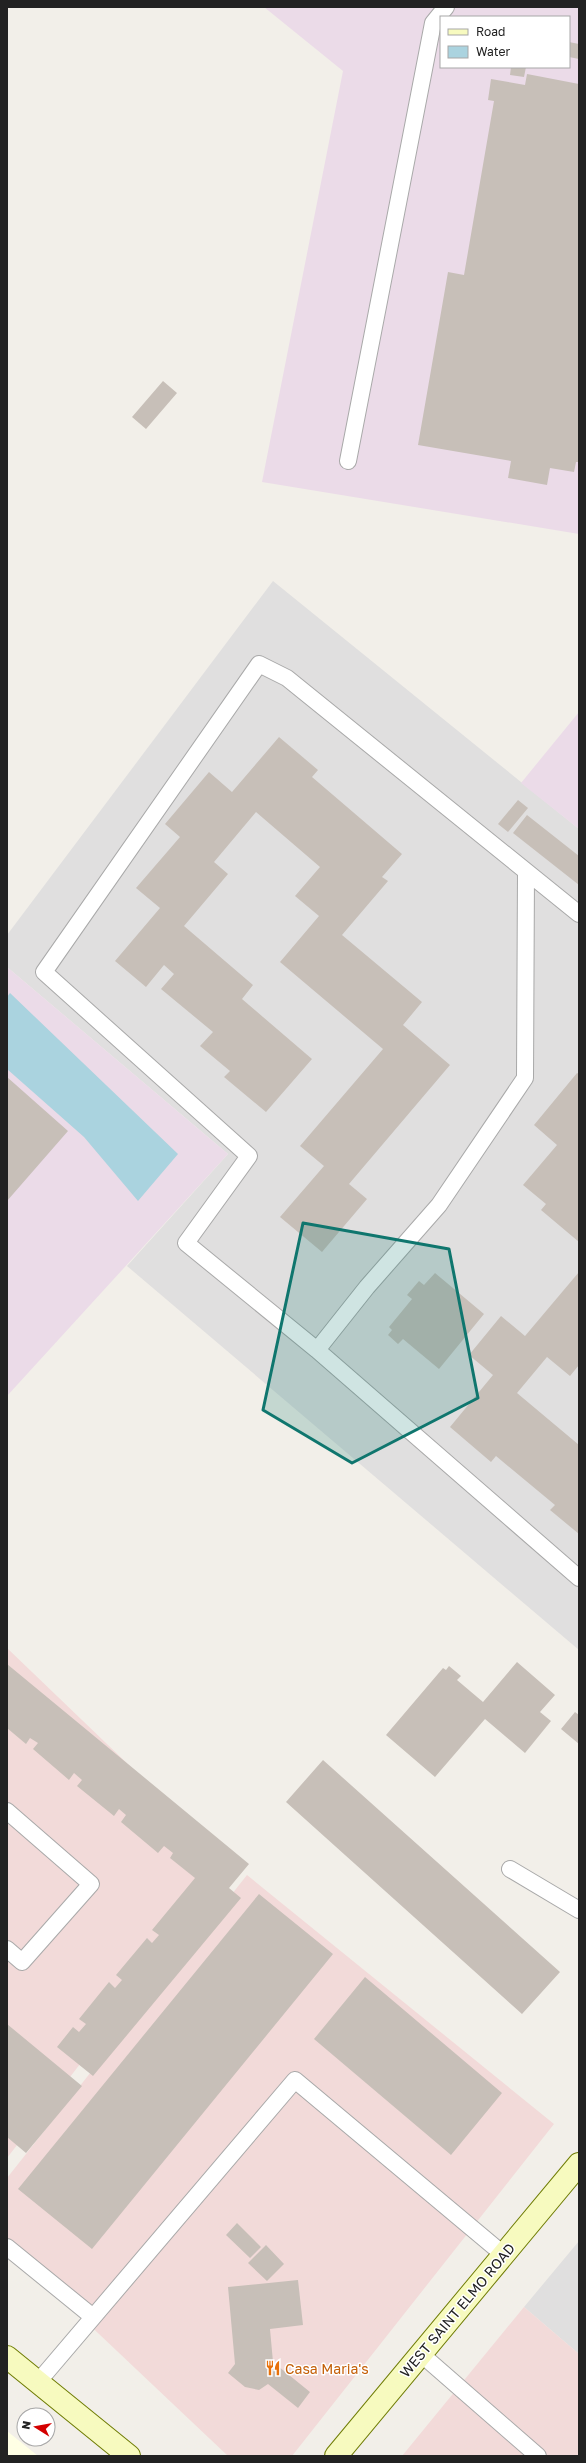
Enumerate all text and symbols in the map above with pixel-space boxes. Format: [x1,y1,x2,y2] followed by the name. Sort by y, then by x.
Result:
[440,16,570,68] legend
[476,24,505,39] text: Road
[476,44,510,59] text: Water
[396,2240,518,2380] street label: WEST SAINT ELMO ROAD
[264,2359,282,2377] restaurant icon: Casa Maria's
[285,2360,369,2377] place label: Casa Maria's
[16,2407,56,2447] north arrow
[19,2420,33,2430] text: N

